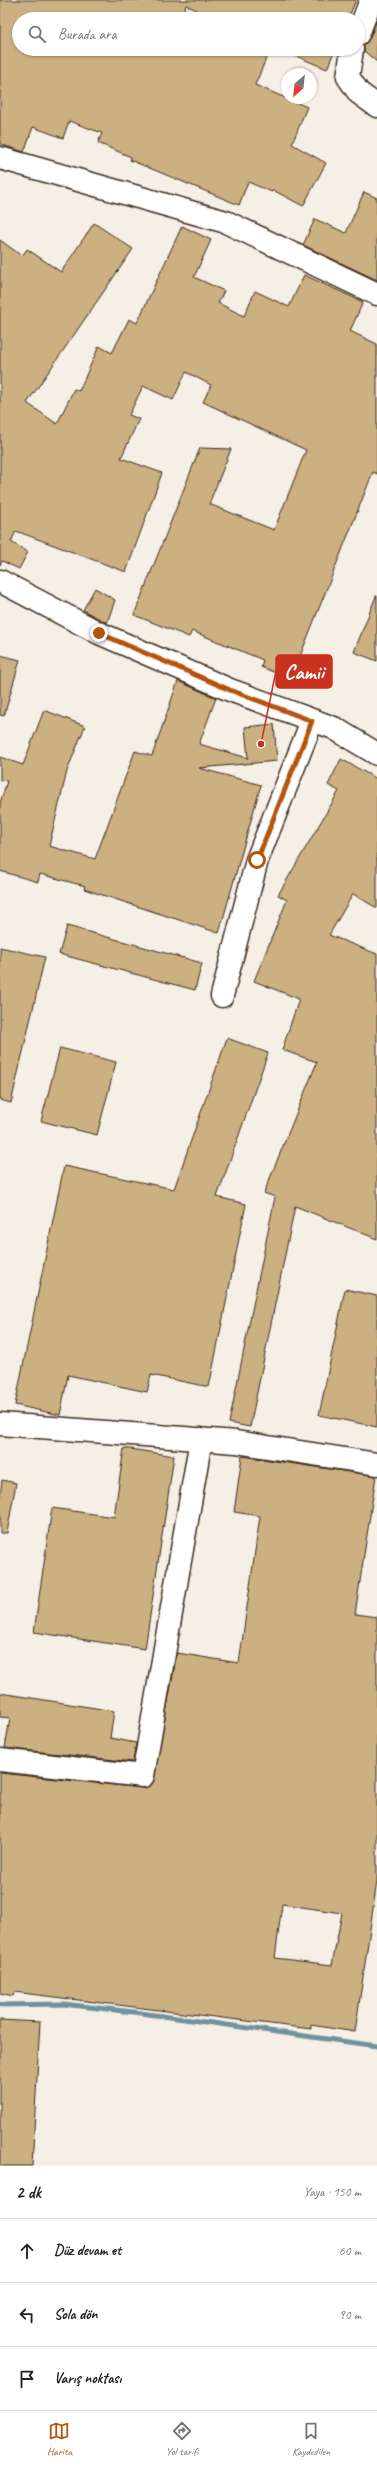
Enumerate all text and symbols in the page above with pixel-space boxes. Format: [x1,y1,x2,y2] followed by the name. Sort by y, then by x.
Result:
[12,12,365,56] search box
[26,23,48,45] icon: search
[58,25,116,44] text: Burada ara
[281,68,317,104] north arrow
[90,624,108,642] route end
[276,655,332,688] callout: Camii
[284,659,327,685] text: Camii
[248,851,266,869] route start
[16,2182,41,2203] text: 2 dk
[304,2184,361,2200] text: Yaya · 150 m
[16,2240,38,2262] icon: ahead
[54,2241,121,2260] text: Düz devam et
[339,2243,361,2259] text: 60 m
[16,2304,38,2326] icon: left
[54,2305,97,2324] text: Sola dön
[339,2307,361,2323] text: 90 m
[16,2368,38,2390] icon: arrive
[54,2369,121,2388] text: Varış noktası
[47,2420,72,2458] tab: Harita
[166,2420,198,2458] tab: Yol tarifi
[292,2420,330,2458] tab: Kaydedilen

